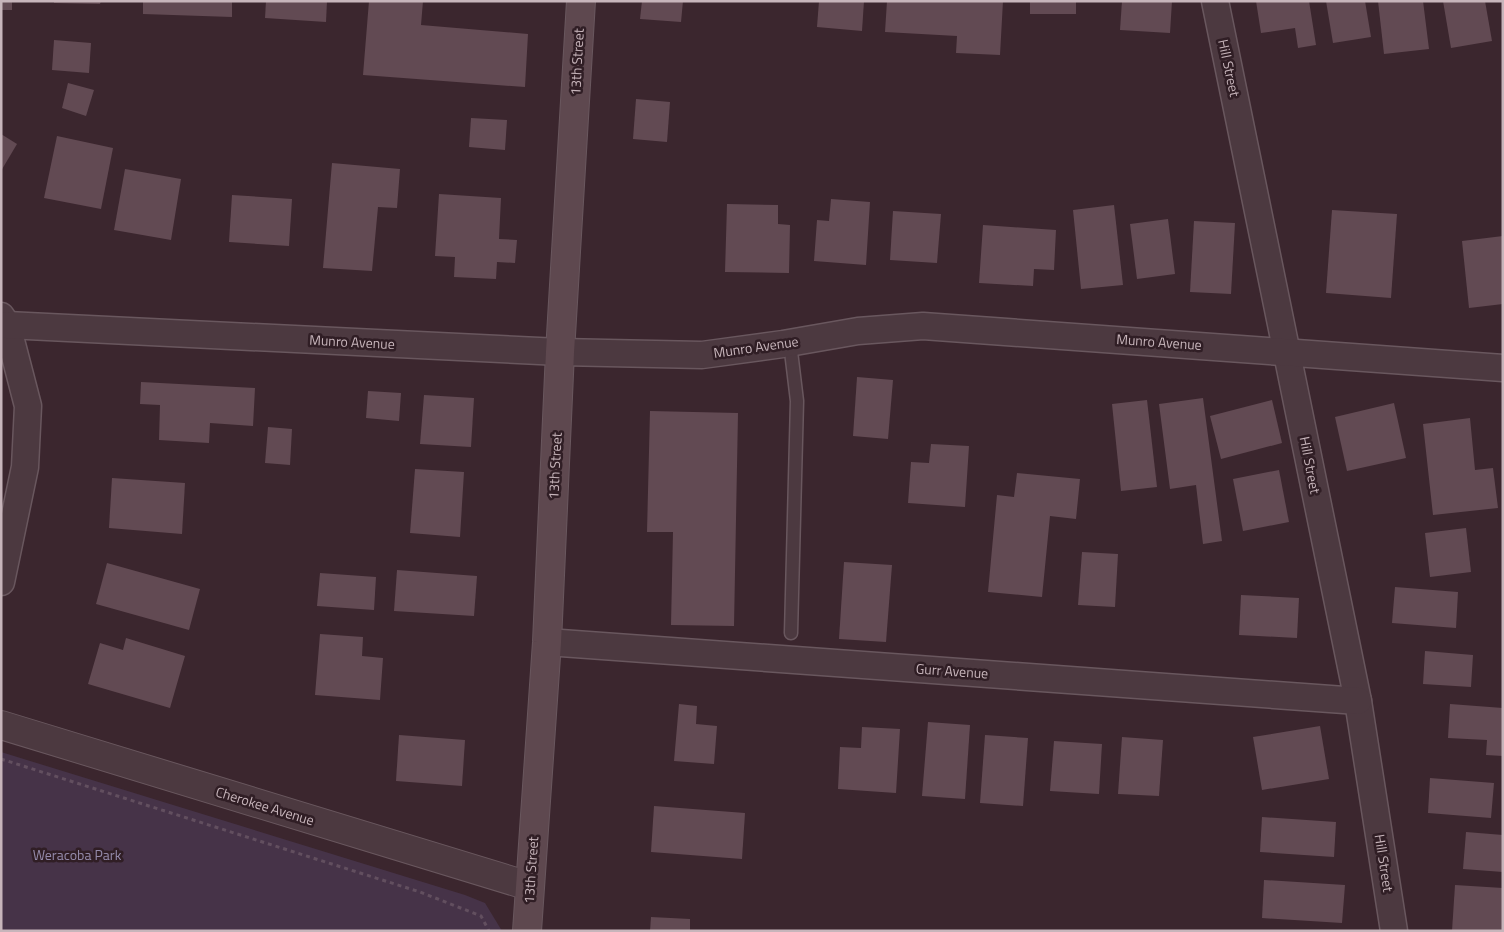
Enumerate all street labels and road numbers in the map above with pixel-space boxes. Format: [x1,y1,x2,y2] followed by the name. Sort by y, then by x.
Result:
[564,28,589,96] street label: 13th Street
[1213,37,1246,99] street label: Hill Street
[1116,328,1203,355] street label: Munro Avenue
[309,329,395,354] street label: Munro Avenue
[712,330,800,363] street label: Munro Avenue
[542,432,567,500] street label: 13th Street
[1295,434,1326,496] street label: Hill Street
[915,657,989,684] street label: Gurr Avenue
[213,781,317,830] street label: Cherokee Avenue
[1370,833,1399,893] street label: Hill Street
[518,836,543,904] street label: 13th Street

